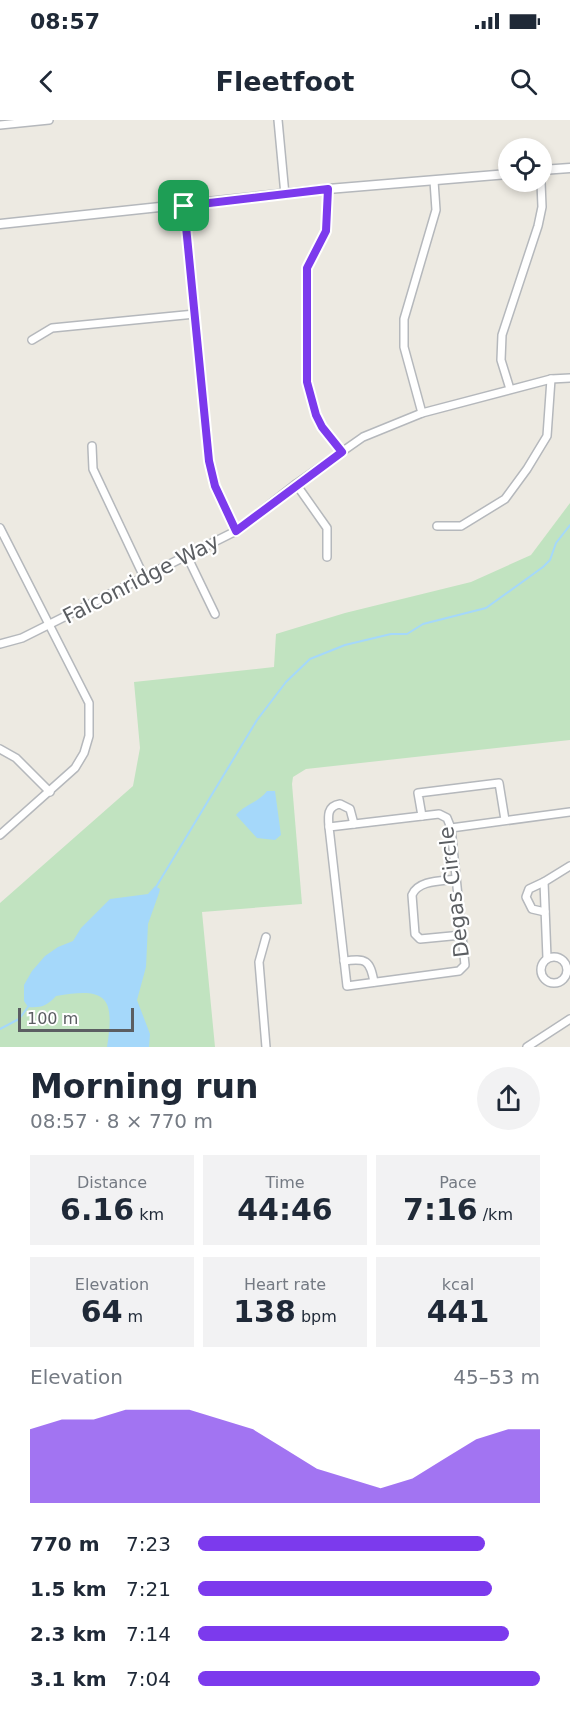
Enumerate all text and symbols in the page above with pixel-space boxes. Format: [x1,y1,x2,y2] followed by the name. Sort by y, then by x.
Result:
[30,9,100,34] text: 08:57
[30,65,63,98] icon: back
[507,65,540,98] icon: search
[216,66,354,97] text: Fleetfoot
[498,138,552,192] map controls
[498,138,552,192] button: locate
[158,180,209,231] pin
[167,189,200,222] icon: arrive
[59,529,223,629] street label: Falconridge Way
[434,825,474,959] street label: Degas Circle
[18,1005,134,1032] scale bar
[27,1009,78,1028] text: 100 m
[30,1067,258,1106] text: Morning run
[477,1067,540,1130] button: share
[30,1109,213,1133] text: 08:57 · 8 × 770 m
[77,1173,147,1192] text: Distance
[265,1173,305,1192] text: Time
[439,1173,477,1192] text: Pace
[60,1192,134,1227] text: 6.16
[237,1192,333,1227] text: 44:46
[403,1192,478,1227] text: 7:16
[134,1205,164,1224] text: km
[478,1205,513,1224] text: /km
[75,1275,149,1294] text: Elevation
[244,1275,326,1294] text: Heart rate
[442,1275,474,1294] text: kcal
[81,1294,123,1329] text: 64
[233,1294,296,1329] text: 138
[427,1294,489,1329] text: 441
[123,1307,143,1326] text: m
[296,1307,337,1326] text: bpm
[30,1365,123,1389] text: Elevation
[453,1365,540,1389] text: 45–53 m
[30,1532,100,1556] text: 770 m
[126,1532,171,1556] text: 7:23
[30,1577,107,1601] text: 1.5 km
[126,1577,171,1601] text: 7:21
[30,1622,107,1646] text: 2.3 km
[126,1622,171,1646] text: 7:14
[30,1667,107,1691] text: 3.1 km
[126,1667,171,1691] text: 7:04

